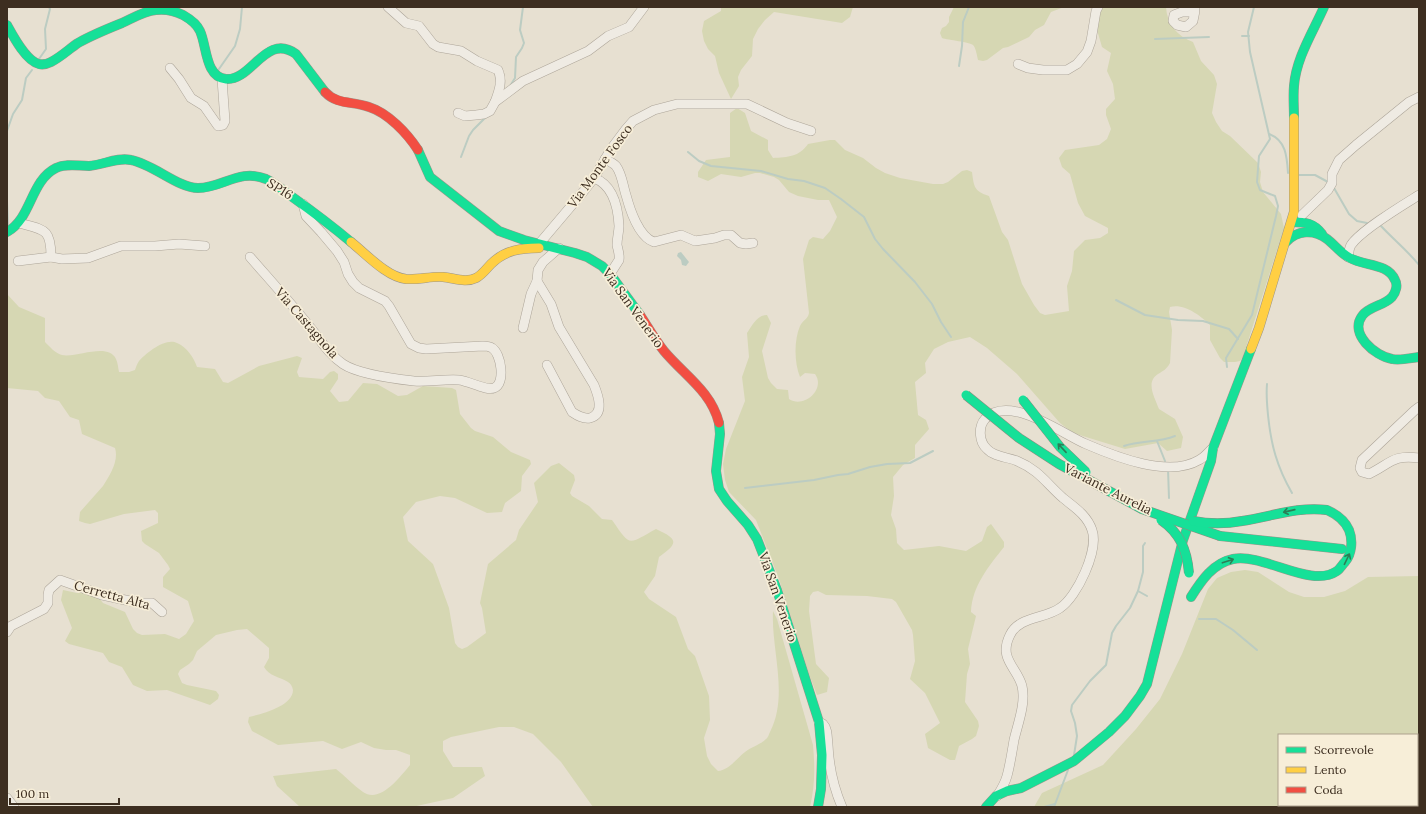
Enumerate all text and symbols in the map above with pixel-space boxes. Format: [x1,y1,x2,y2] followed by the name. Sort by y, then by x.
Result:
[563,120,636,212] street label: Via Monte Fosco
[264,175,296,203] street label: SP16
[598,264,668,351] street label: Via San Venerio
[271,283,343,362] street label: Via Castagnola
[1057,443,1066,454] one-way arrow
[1060,459,1155,519] street label: Variante Aurelia
[1283,508,1296,516] one-way arrow
[754,549,802,645] street label: Via San Venerio
[1344,553,1351,565] one-way arrow
[1221,557,1234,564] one-way arrow
[72,577,152,613] street label: Cerretta Alta
[1278,734,1418,806] legend
[1314,742,1374,757] text: Scorrevole
[1314,762,1346,777] text: Lento
[10,780,119,806] scale bar
[1314,782,1343,797] text: Coda
[16,786,49,801] text: 100 m

